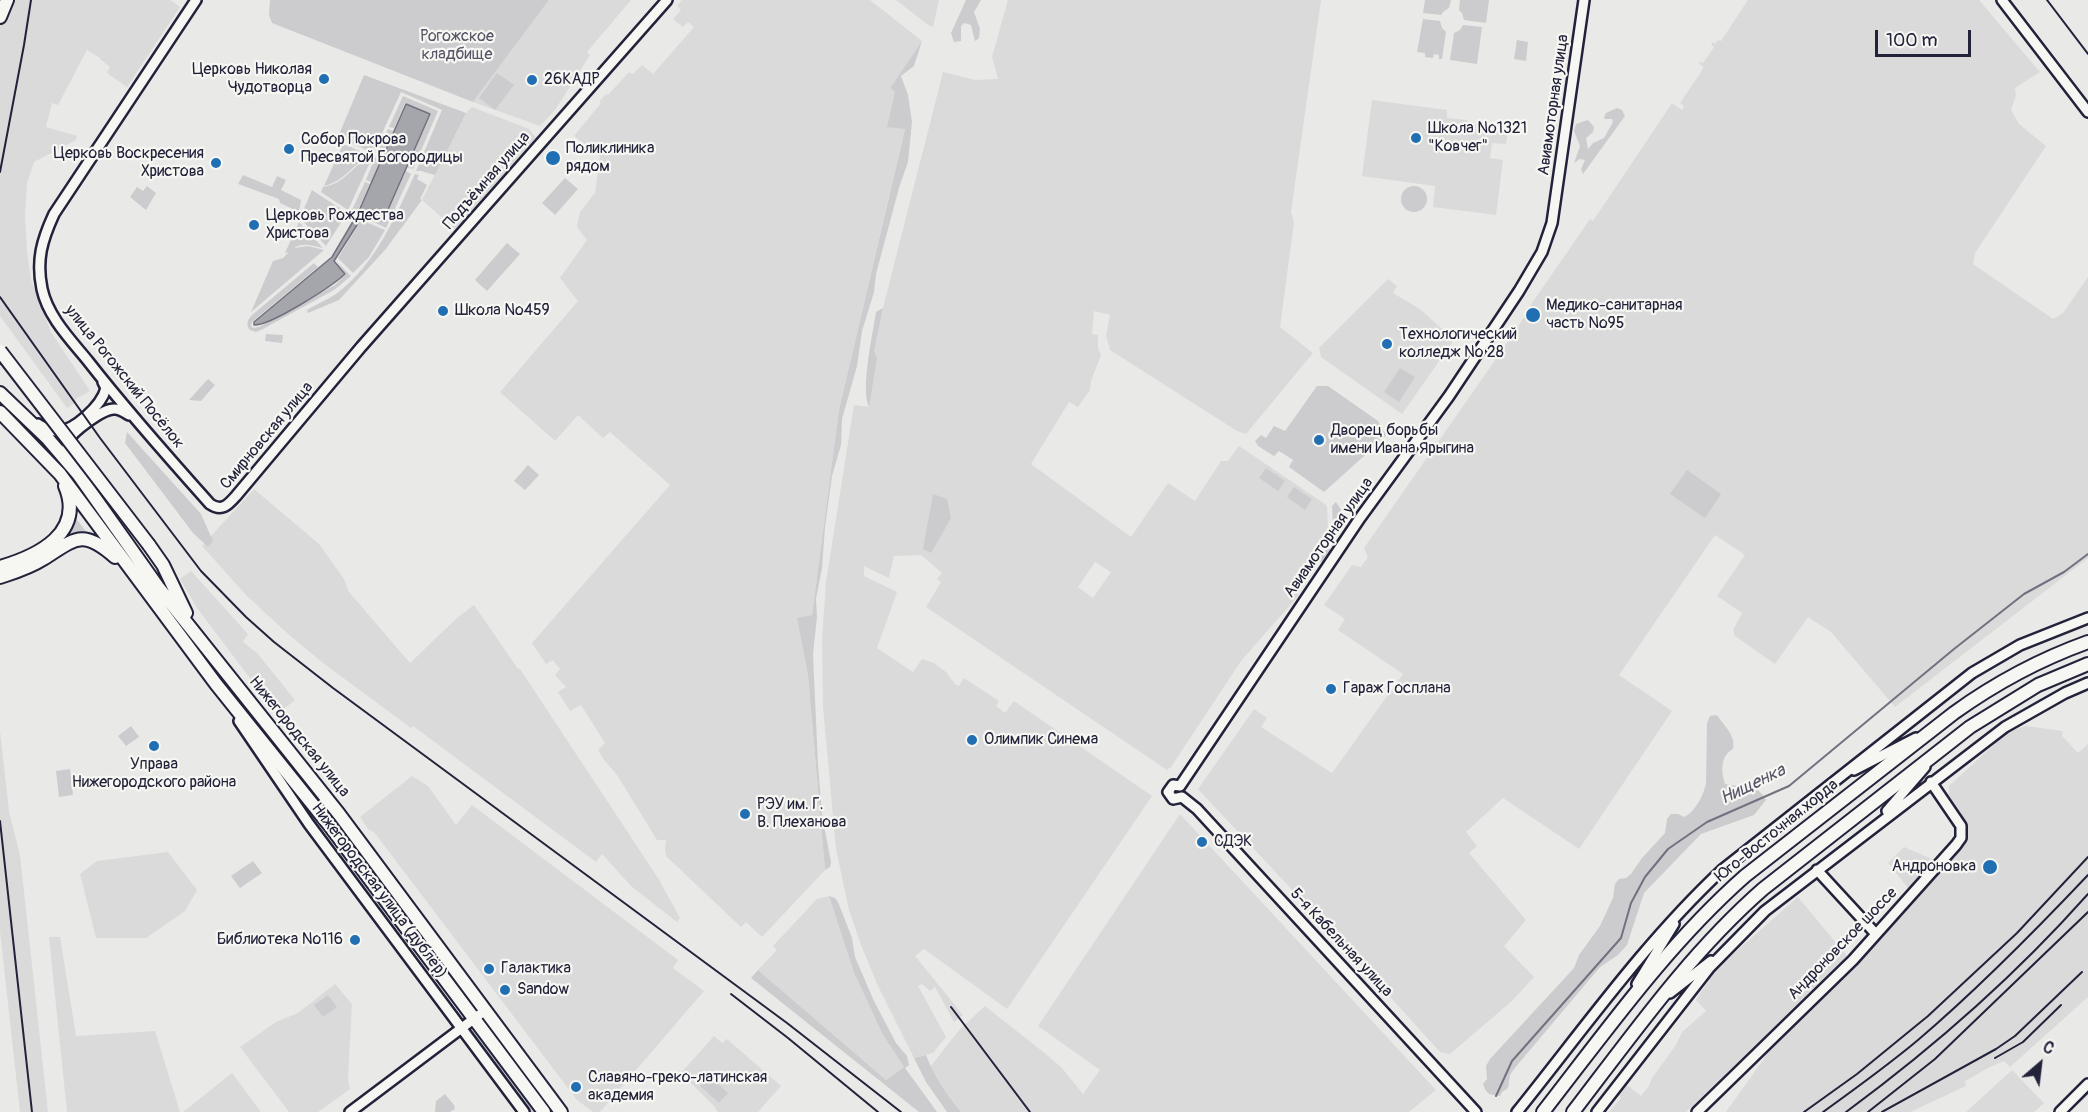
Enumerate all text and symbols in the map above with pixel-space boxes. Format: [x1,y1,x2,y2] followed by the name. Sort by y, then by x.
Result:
[1878,18,1974,56] scale bar
[420,27,494,65] park label: Рогожское кладбище
[1886,29,1938,52] text: 100 m
[1535,33,1573,177] street label: Авиамоторная улица
[192,60,312,98] place label: Церковь Николая Чудотворца
[544,70,599,90] place label: 26КАДР
[317,72,331,86] marker: Церковь Николая Чудотворца
[525,73,539,87] marker: 26КАДР
[1428,119,1527,157] place label: Школа №1321 "Ковчег"
[439,128,535,234] street label: Подъёмная улица
[301,130,463,168] place label: Собор Покрова Пресвятой Богородицы
[1409,131,1423,145] marker: Школа №1321 "Ковчег"
[566,139,654,177] place label: Поликлиника рядом
[282,142,296,156] marker: Собор Покрова Пресвятой Богородицы
[54,144,204,182] place label: Церковь Воскресения Христова
[544,149,562,167] marker: Поликлиника рядом
[209,156,223,170] marker: Церковь Воскресения Христова
[266,206,404,244] place label: Церковь Рождества Христова
[247,218,261,232] marker: Церковь Рождества Христова
[1546,296,1682,334] place label: Медико-санитарная часть №95
[60,301,188,453] street label: улица Рогожский Посёлок
[455,301,550,321] place label: Школа №459
[436,304,450,318] marker: Школа №459
[1524,306,1542,324] marker: Медико-санитарная часть №95
[1399,325,1517,363] place label: Технологический колледж № 28
[1380,337,1394,351] marker: Технологический колледж № 28
[217,378,317,494] street label: Смирновская улица
[1331,421,1474,459] place label: Дворец борьбы имени Ивана Ярыгина
[1312,433,1326,447] marker: Дворец борьбы имени Ивана Ярыгина
[1280,474,1378,602] street label: Авиамоторная улица
[244,673,354,801] street label: Нижегородская улица
[1343,679,1451,699] place label: Гараж Госплана
[1324,682,1338,696] marker: Гараж Госплана
[984,730,1098,750] place label: Олимпик Синема
[965,733,979,747] marker: Олимпик Синема
[147,739,161,753] marker: Управа Нижегородского района
[72,755,236,793] place label: Управа Нижегородского района
[1717,760,1789,810] water label: Нищенка
[1712,776,1842,886] street label: Юго-Восточная хорда
[757,795,846,833] place label: РЭУ им. Г. В. Плеханова
[307,800,451,982] street label: Нижегородская улица (дублёр)
[738,807,752,821] marker: РЭУ им. Г. В. Плеханова
[1214,832,1252,852] place label: СДЭК
[1195,835,1209,849] marker: СДЭК
[1892,857,1976,877] place label: Андроновка
[1981,858,1999,876] marker: Андроновка
[1784,884,1902,1004] street label: Андроновское шоссе
[1286,885,1396,1001] street label: 5-я Кабельная улица
[217,930,343,950] place label: Библиотека №116
[348,933,362,947] marker: Библиотека №116
[501,959,571,979] place label: Галактика
[482,962,496,976] marker: Галактика
[517,980,569,1000] place label: Sandow
[498,983,512,997] marker: Sandow
[2010,1034,2070,1094] north arrow
[2039,1037,2058,1059] text: С
[588,1068,767,1106] place label: Славяно-греко-латинская академия
[569,1080,583,1094] marker: Славяно-греко-латинская академия

